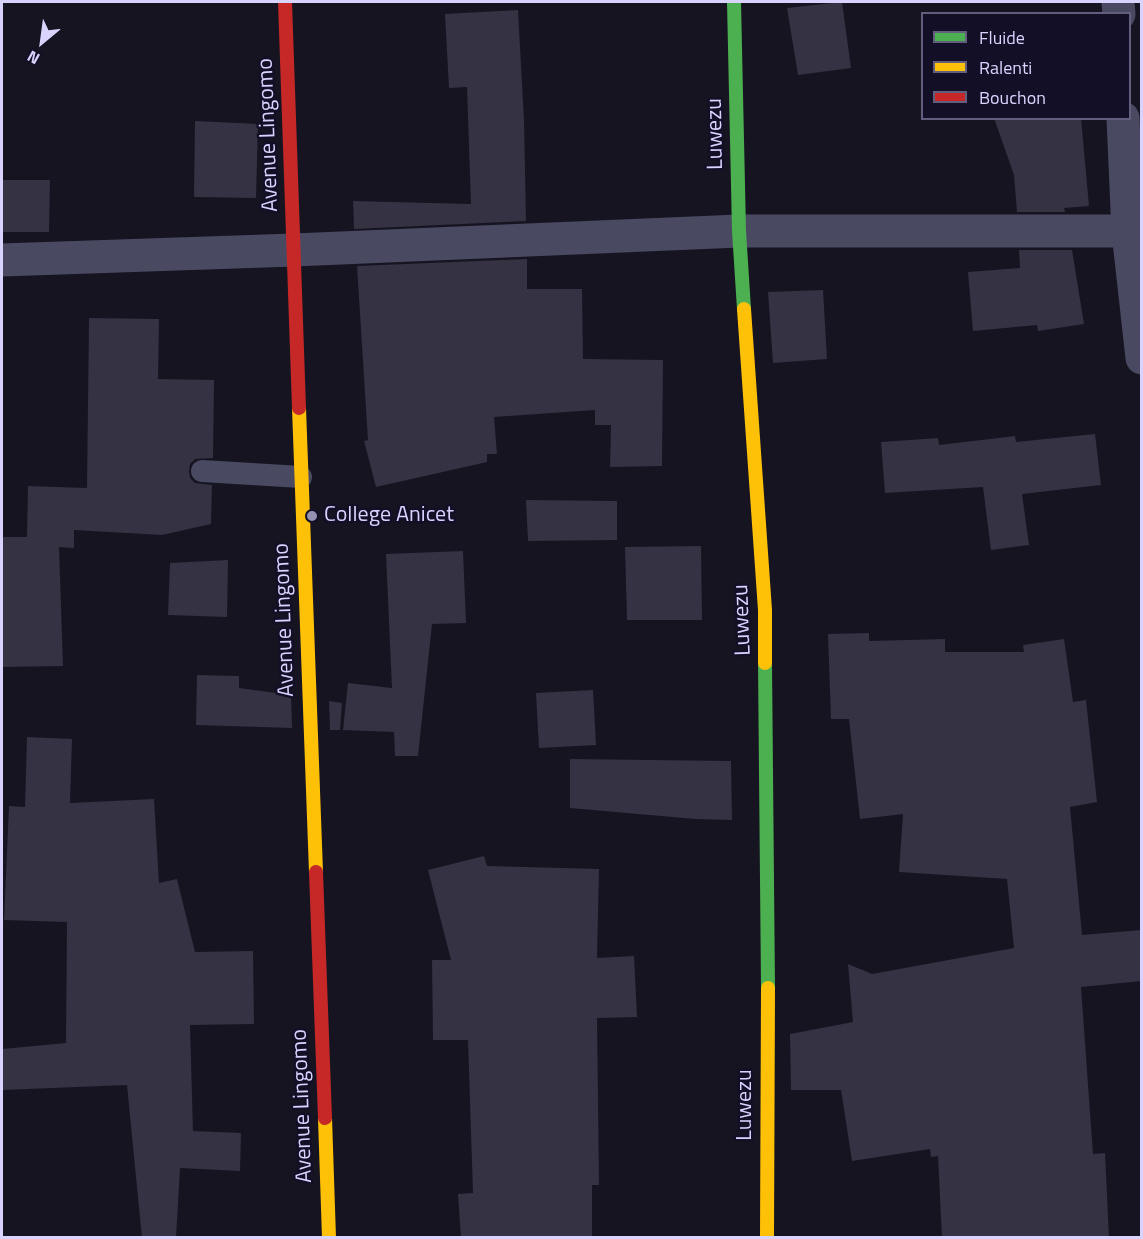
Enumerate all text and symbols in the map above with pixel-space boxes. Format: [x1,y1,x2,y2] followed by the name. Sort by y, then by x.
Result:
[12,12,72,72] north arrow
[921,12,1131,120] legend
[979,24,1025,51] text: Fluide
[23,45,44,71] text: N
[979,54,1032,81] text: Ralenti
[253,58,285,212] street label: Avenue Lingomo
[979,84,1046,111] text: Bouchon
[702,98,730,170] street label: Luwezu
[324,503,454,529] place label: College Anicet
[305,509,319,523] marker: College Anicet
[269,543,301,697] street label: Avenue Lingomo
[729,584,757,656] street label: Luwezu
[287,1029,319,1183] street label: Avenue Lingomo
[733,1069,759,1141] street label: Luwezu

